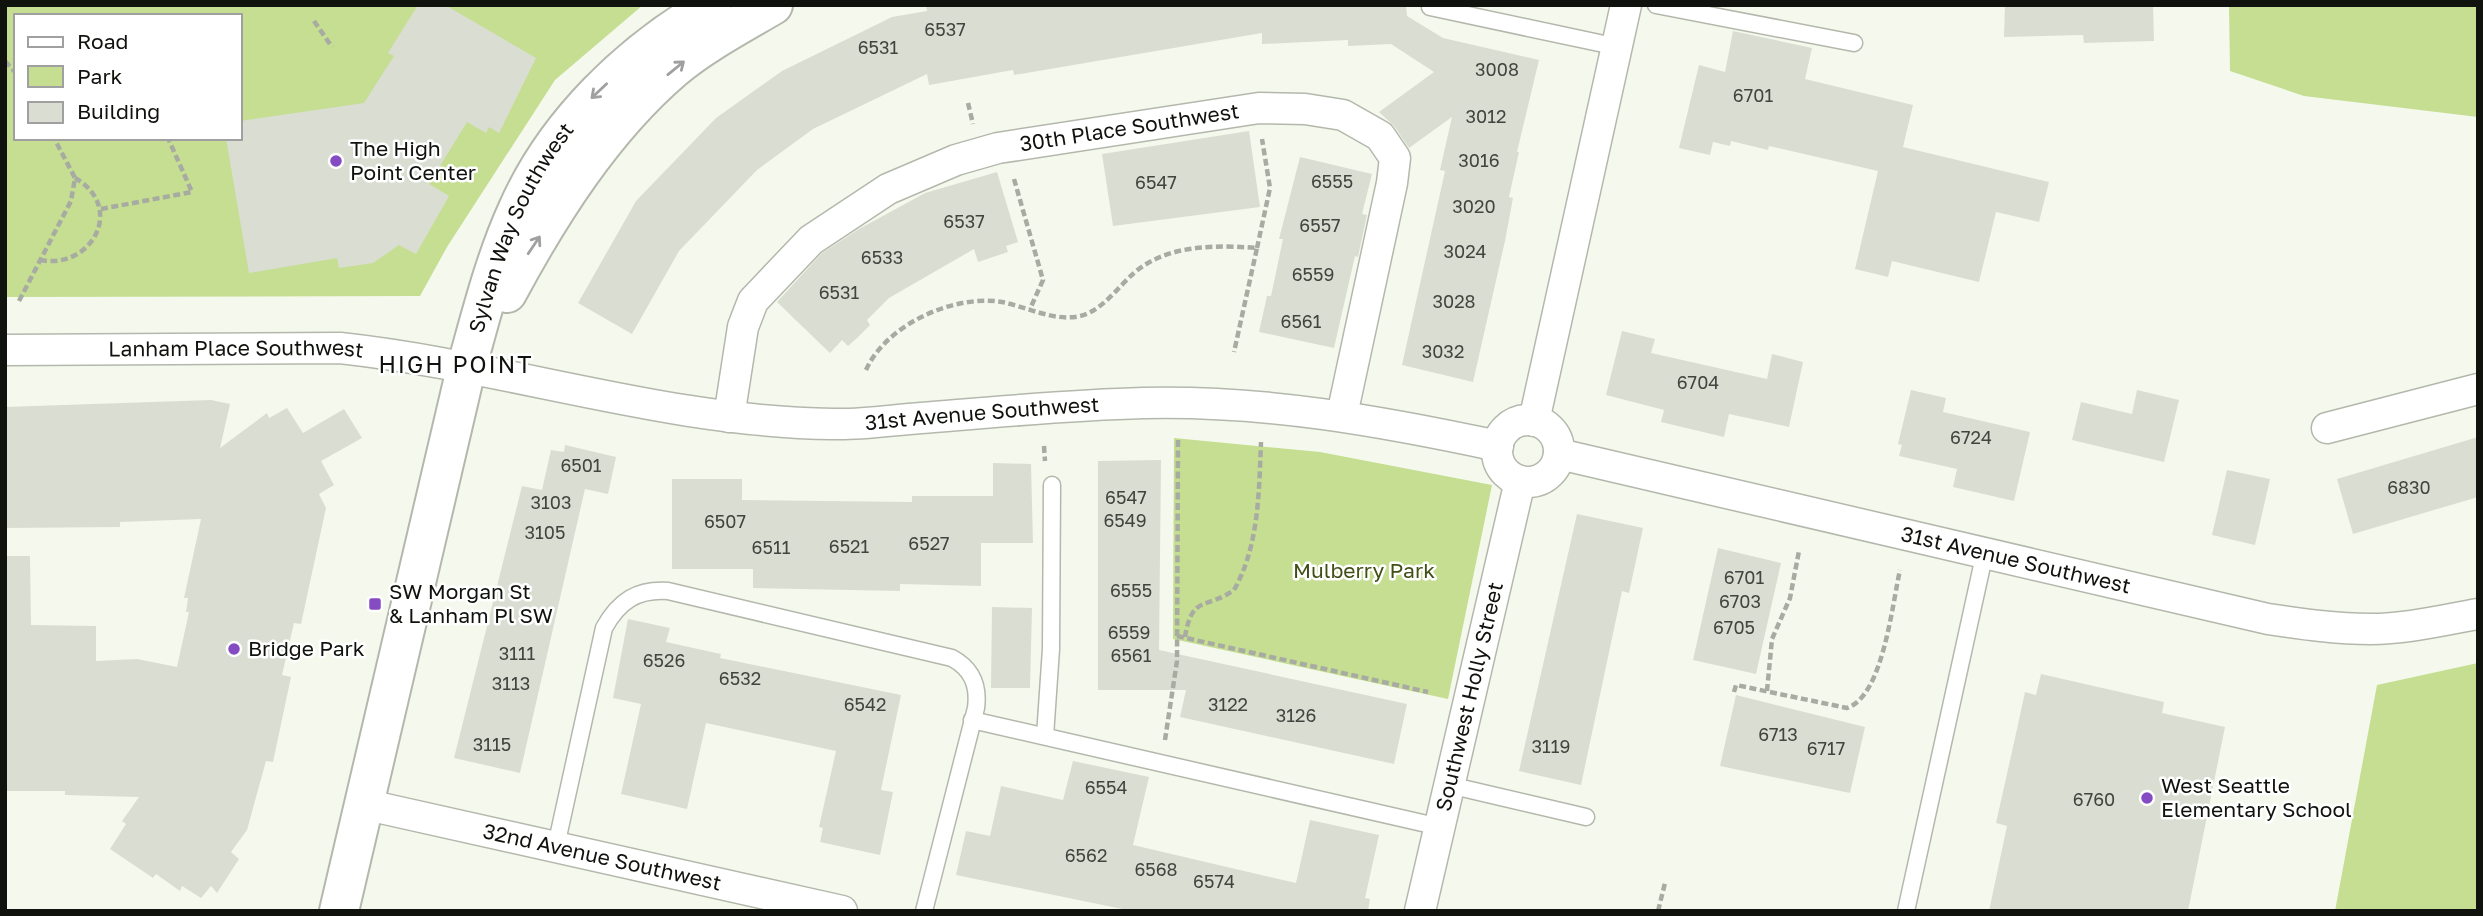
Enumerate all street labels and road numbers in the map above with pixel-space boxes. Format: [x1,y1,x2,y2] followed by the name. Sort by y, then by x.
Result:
[1018,97,1241,157] street label: 30th Place Southwest
[463,117,579,336] street label: Sylvan Way Southwest
[108,334,365,363] street label: Lanham Place Southwest
[864,391,1100,435] street label: 31st Avenue Southwest
[1899,520,2133,599] street label: 31st Avenue Southwest
[1430,579,1508,814] street label: Southwest Holly Street
[481,817,724,896] street label: 32nd Avenue Southwest

